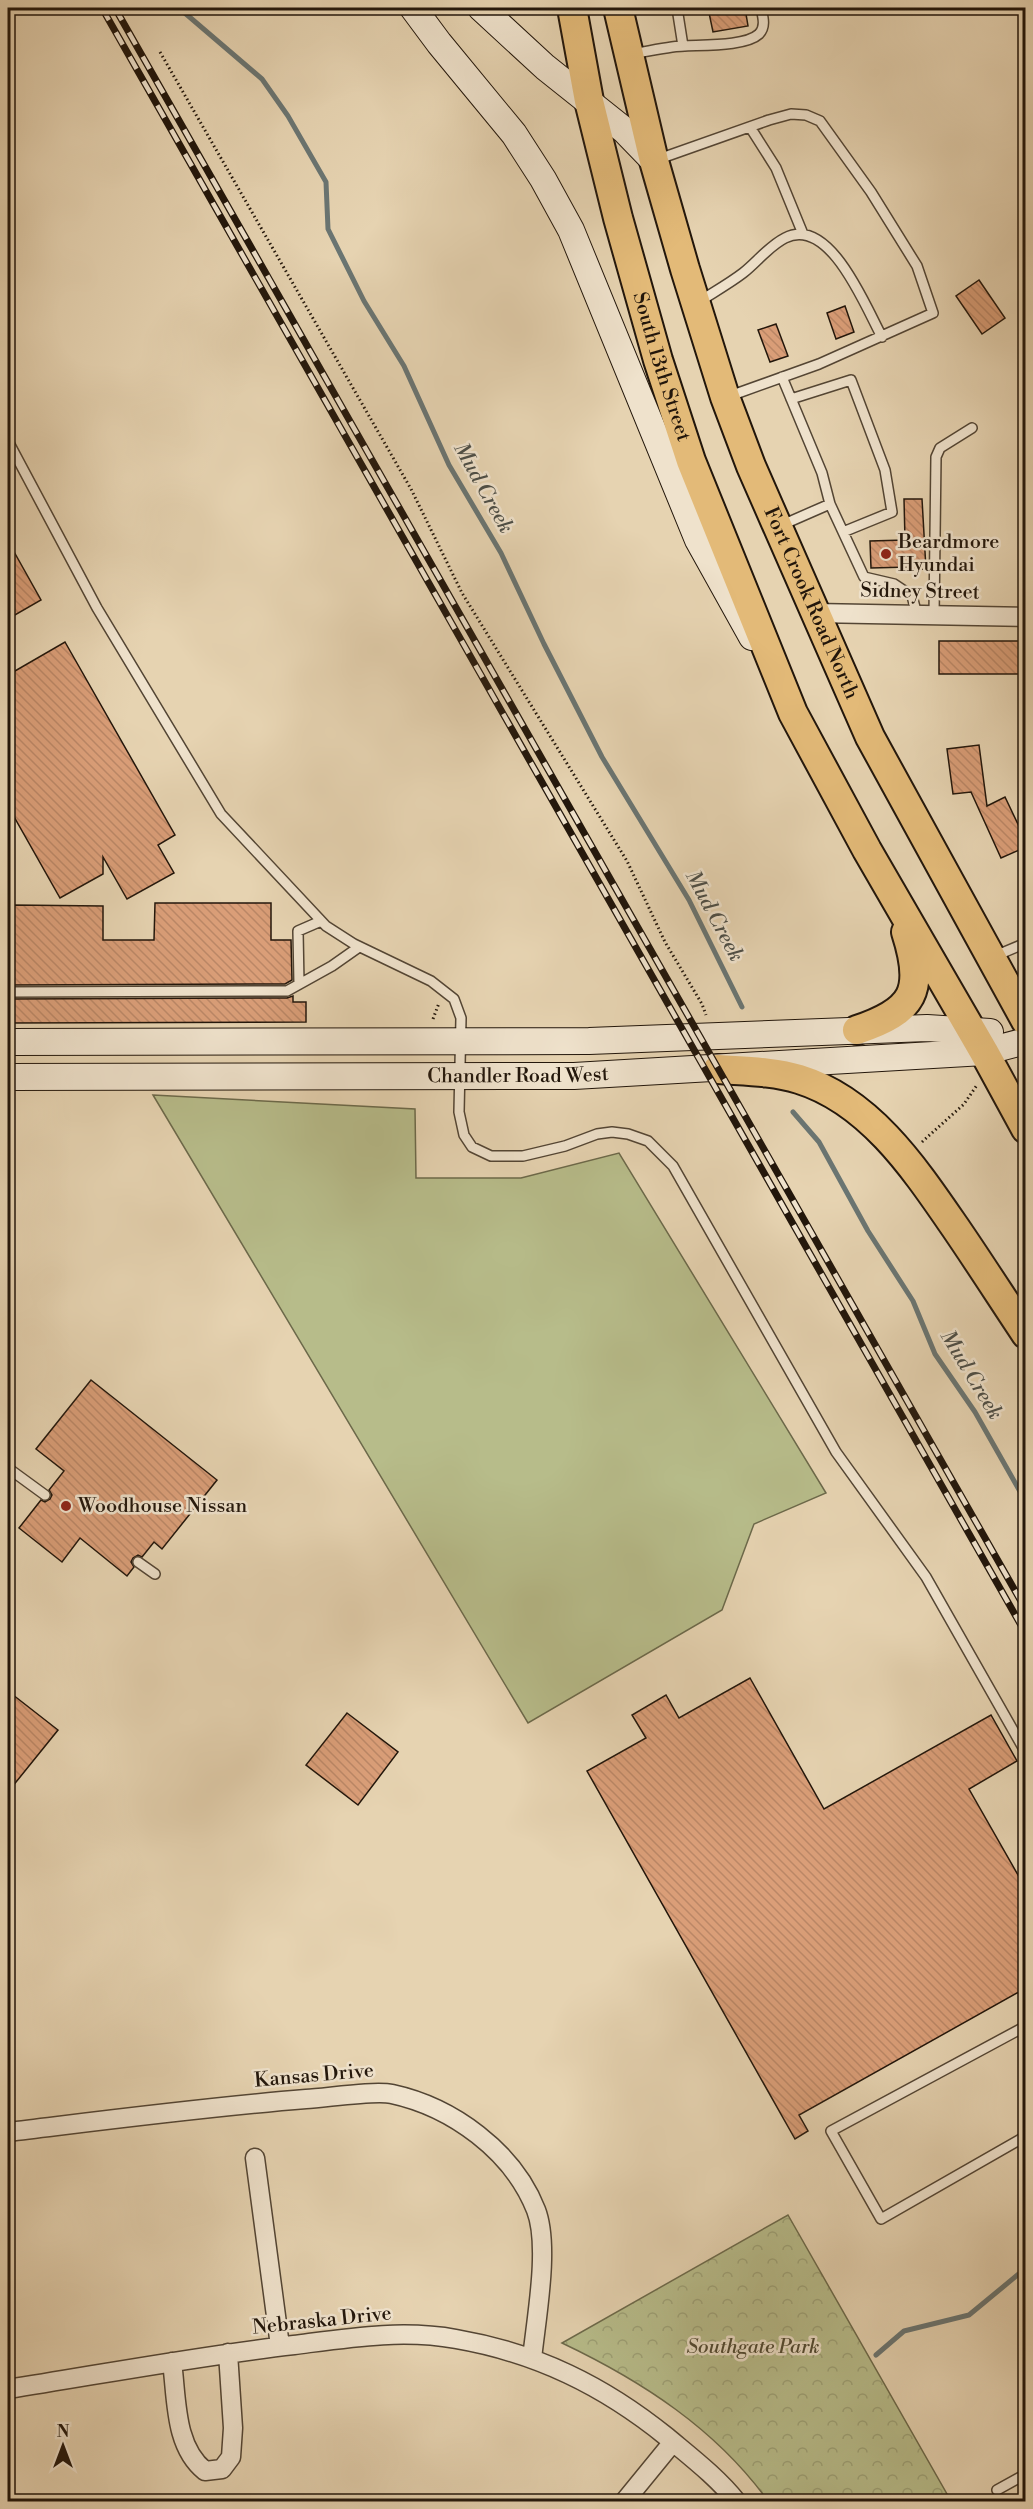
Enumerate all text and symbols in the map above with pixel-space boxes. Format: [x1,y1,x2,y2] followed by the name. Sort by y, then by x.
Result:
[627,289,696,445] street label: South 13th Street
[447,438,519,538] water label: Mud Creek
[758,503,864,703] street label: Fort Crook Road North
[897,530,999,578] place label: Beardmore Hyundai
[879,547,893,561] marker: Beardmore Hyundai
[860,578,980,606] street label: Sidney Street
[679,866,749,966] water label: Mud Creek
[427,1061,609,1089] street label: Chandler Road West
[934,1325,1008,1425] water label: Mud Creek
[77,1494,247,1519] place label: Woodhouse Nissan
[59,1499,73,1513] marker: Woodhouse Nissan
[253,2058,375,2094] street label: Kansas Drive
[251,2301,393,2341] street label: Nebraska Drive
[687,2335,819,2360] park label: Southgate Park
[33,2416,93,2476] north arrow
[57,2422,70,2442] text: N

